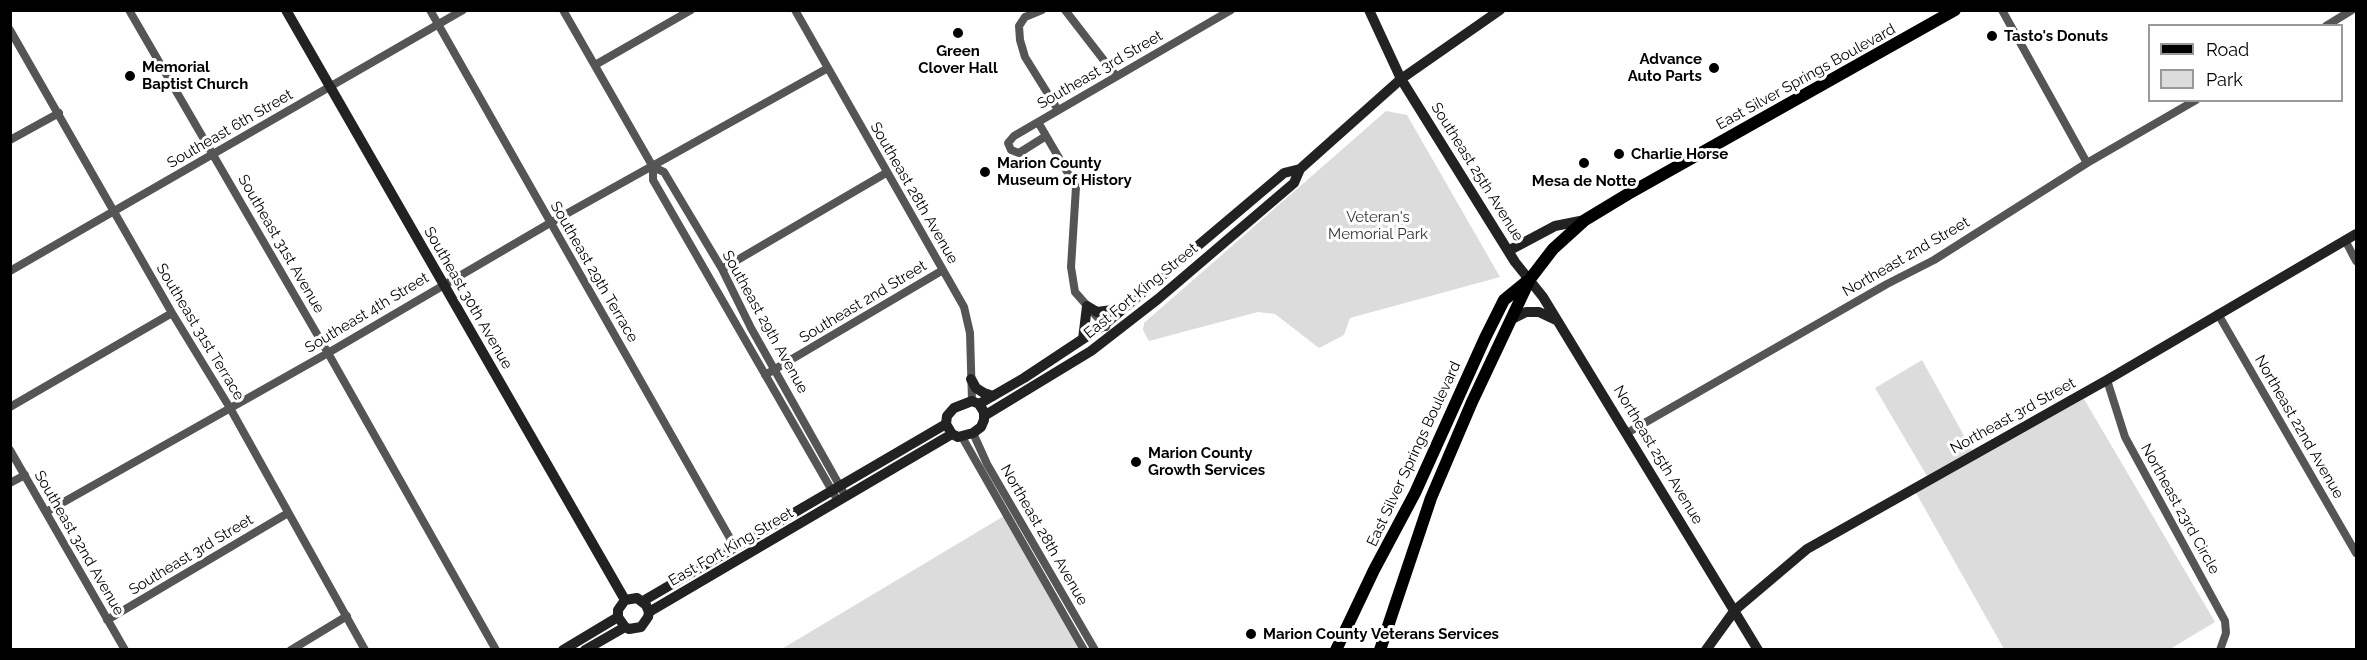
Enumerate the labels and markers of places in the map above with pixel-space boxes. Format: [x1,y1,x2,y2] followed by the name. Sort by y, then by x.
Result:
[951,26,965,40] marker: Green Clover Hall
[2004,27,2108,45] place label: Tasto's Donuts
[1985,29,1999,43] marker: Tasto's Donuts
[918,42,998,77] place label: Green Clover Hall
[1628,50,1702,85] place label: Advance Auto Parts
[142,58,248,93] place label: Memorial Baptist Church
[1707,61,1721,75] marker: Advance Auto Parts
[123,69,137,83] marker: Memorial Baptist Church
[1631,145,1728,163] place label: Charlie Horse
[1612,147,1626,161] marker: Charlie Horse
[997,154,1132,189] place label: Marion County Museum of History
[1577,156,1591,170] marker: Mesa de Notte
[978,165,992,179] marker: Marion County Museum of History
[1532,172,1636,190] place label: Mesa de Notte
[1148,444,1265,479] place label: Marion County Growth Services
[1129,455,1143,469] marker: Marion County Growth Services
[1263,625,1499,643] place label: Marion County Veterans Services
[1244,627,1258,641] marker: Marion County Veterans Services

